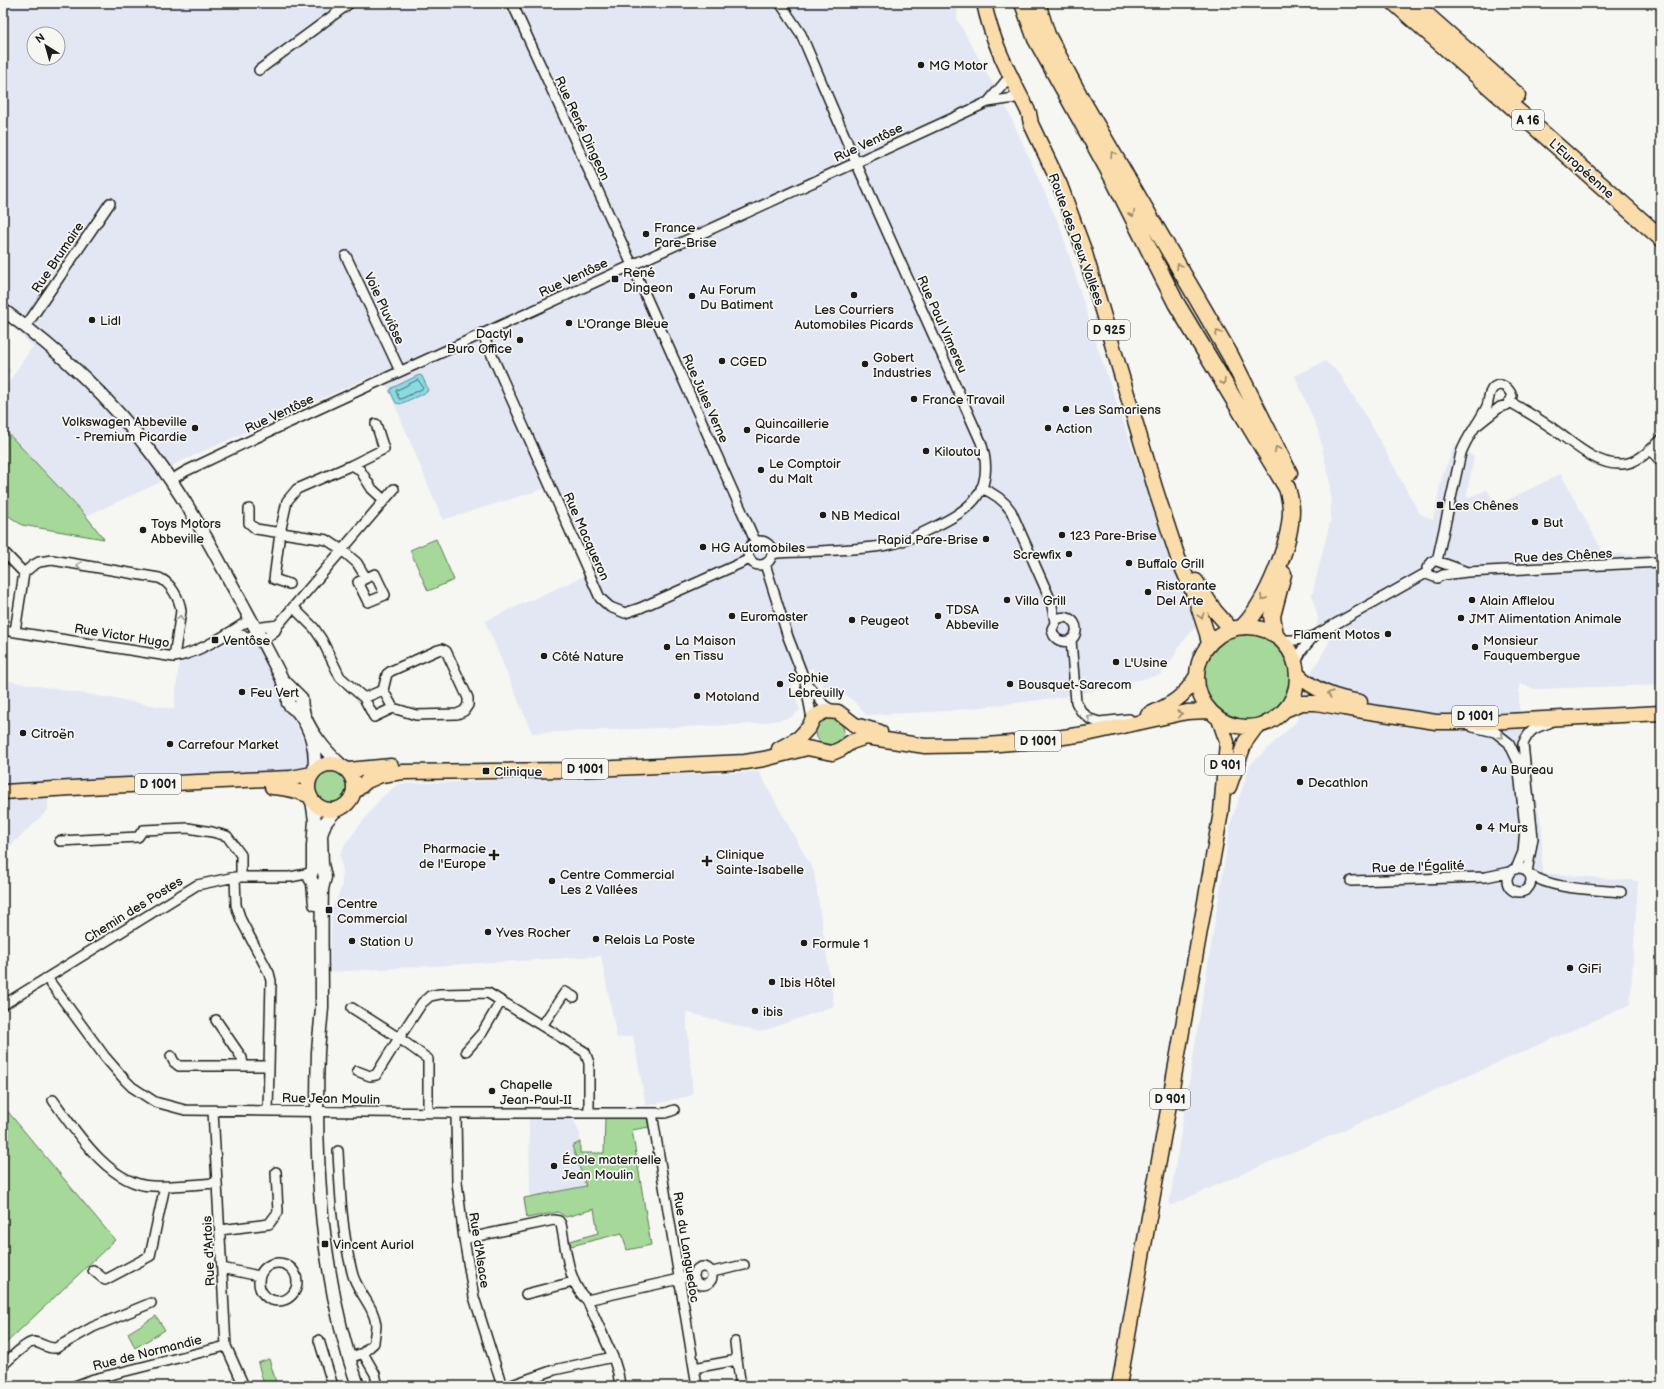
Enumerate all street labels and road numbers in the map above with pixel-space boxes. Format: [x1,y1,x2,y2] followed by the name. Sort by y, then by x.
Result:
[551,74,613,183] street label: Rue René Dingeon
[1512,110,1544,130] road number: A 16
[831,120,906,166] street label: Rue Ventôse
[1545,135,1617,202] street label: L'Européenne
[1045,171,1108,308] street label: Route des Deux Vallées
[28,219,88,296] street label: Rue Brumaire
[536,255,611,301] street label: Rue Ventôse
[360,270,408,347] street label: Voie Pluviôse
[913,273,971,376] street label: Rue Paul Vimereu
[1088,320,1130,340] road number: D 925
[678,352,732,446] street label: Rue Jules Verne
[242,391,317,437] street label: Rue Ventôse
[559,490,613,583] street label: Rue Macqueron
[1513,545,1613,567] street label: Rue des Chênes
[73,621,171,651] street label: Rue Victor Hugo
[1452,706,1498,726] road number: D 1001
[1015,731,1061,751] road number: D 1001
[1205,755,1245,775] road number: D 901
[562,759,608,779] road number: D 1001
[135,774,181,794] road number: D 1001
[1371,857,1465,877] street label: Rue de l'Égalité
[81,873,186,947] street label: Chemin des Postes
[1150,1089,1190,1109] road number: D 901
[282,1090,380,1108] street label: Rue Jean Moulin
[669,1191,703,1304] street label: Rue du Languedoc
[465,1211,493,1289] street label: Rue d'Alsace
[199,1215,219,1287] street label: Rue d'Artois
[91,1332,204,1374] street label: Rue de Normandie

